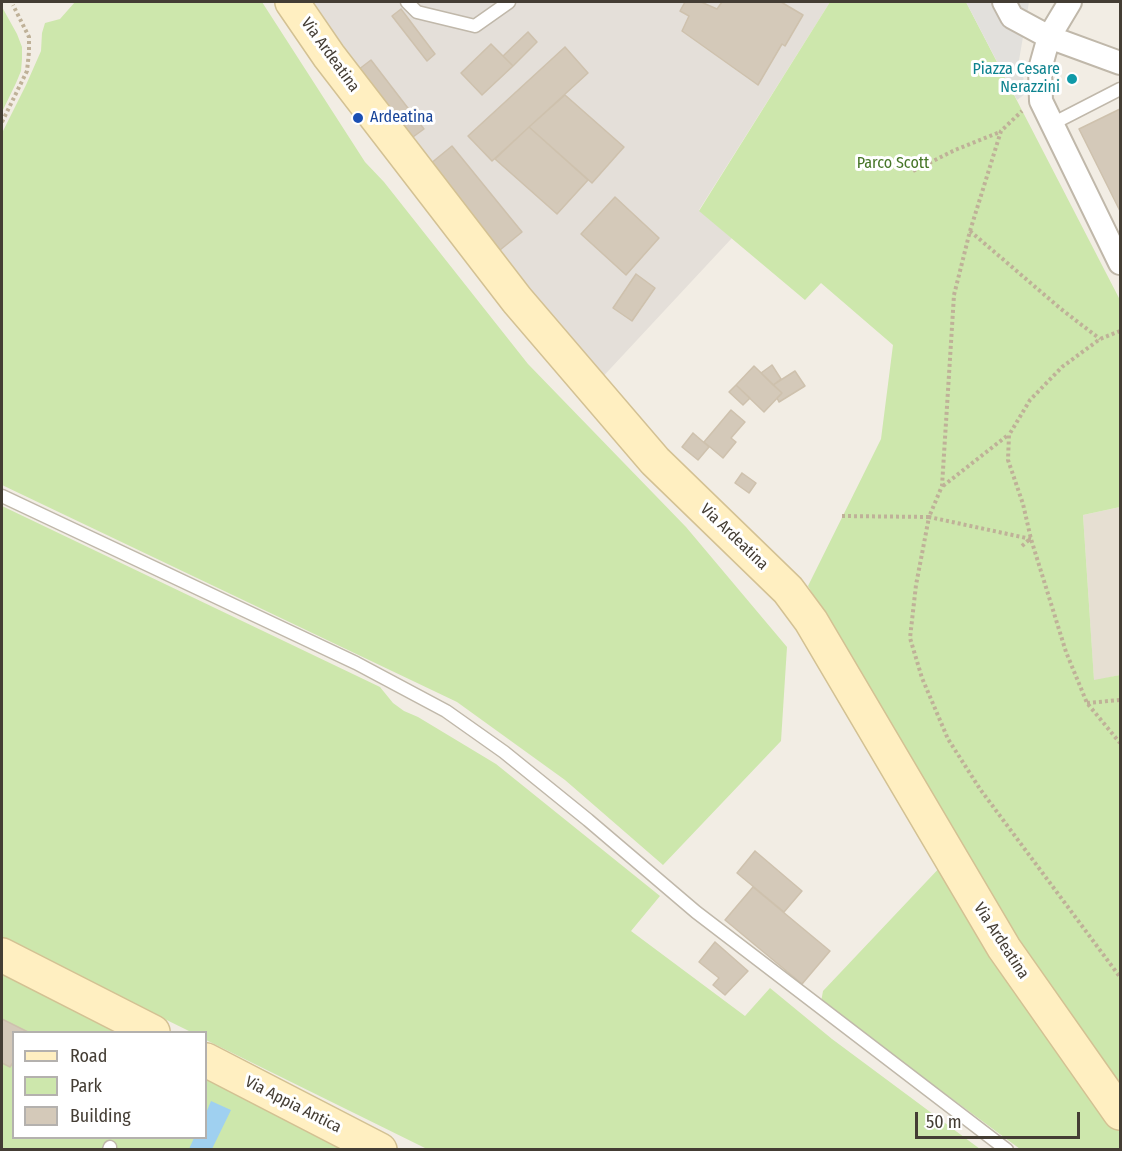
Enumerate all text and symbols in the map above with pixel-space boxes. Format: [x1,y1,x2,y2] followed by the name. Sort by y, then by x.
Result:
[297,14,363,96] street label: Via Ardeatina
[972,60,1060,98] place label: Piazza Cesare Nerazzini
[1065,72,1079,86] marker: Piazza Cesare Nerazzini
[370,108,433,128] place label: Ardeatina
[351,111,365,125] marker: Ardeatina
[857,154,929,174] park label: Parco Scott
[696,500,772,574] street label: Via Ardeatina
[969,899,1033,983] street label: Via Ardeatina
[12,1031,207,1139] legend
[70,1045,107,1067] text: Road
[242,1073,344,1137] street label: Via Appia Antica
[70,1075,102,1097] text: Park
[918,1100,1083,1138] scale bar
[70,1105,131,1127] text: Building
[926,1111,962,1133] text: 50 m

